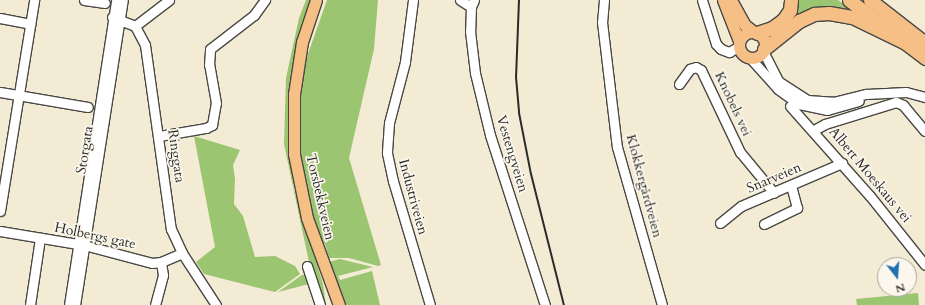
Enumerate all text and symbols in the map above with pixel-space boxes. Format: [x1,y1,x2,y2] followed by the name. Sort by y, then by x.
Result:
[711,69,755,139] street label: Knobels vei
[492,113,532,195] street label: Vestengveien
[825,124,915,226] street label: Albert Moeskaus vei
[73,125,97,175] street label: Storgata
[164,128,188,184] street label: Ringgata
[622,133,666,239] street label: Klokkergårdveien
[302,152,338,242] street label: Torsbekkveien
[395,157,431,237] street label: Industriveien
[744,159,804,197] street label: Snarveien
[53,219,137,253] street label: Holbergs gate
[877,257,917,297] north arrow
[894,279,907,297] text: N

